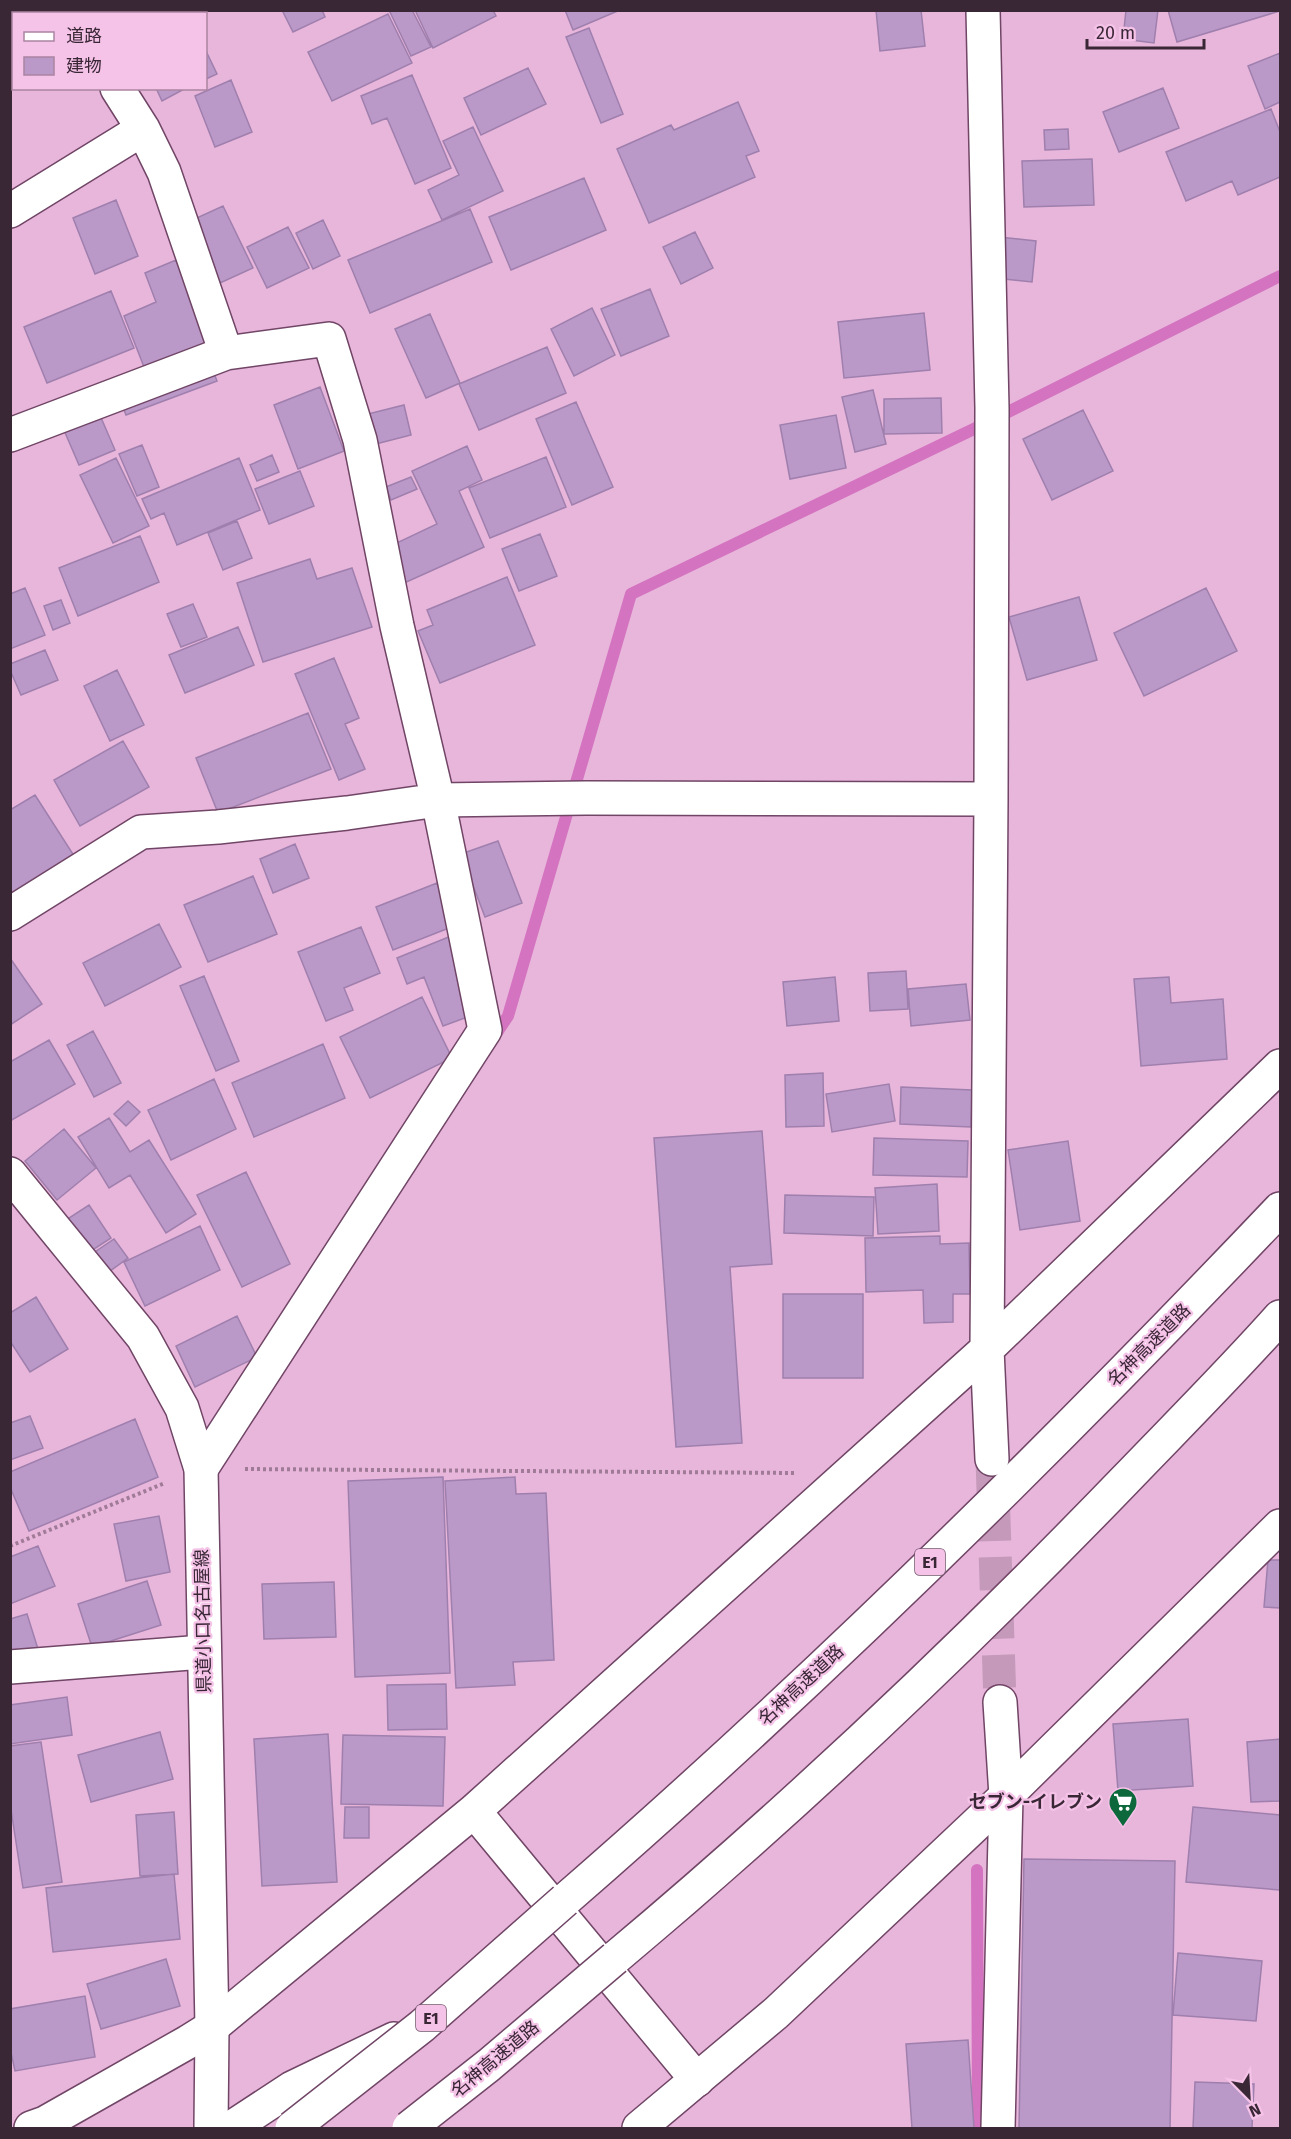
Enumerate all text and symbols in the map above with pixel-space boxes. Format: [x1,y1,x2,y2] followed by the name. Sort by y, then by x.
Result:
[12,12,207,90] legend
[1087,12,1204,50] scale bar
[1096,22,1135,44] text: 20 m
[66,25,102,47] text: 道路
[66,55,102,77] text: 建物
[1103,1299,1195,1391] street label: 名神高速道路
[191,1549,215,1693] street label: 県道小口名古屋線
[915,1549,945,1575] road number: E1
[754,1640,848,1730] street label: 名神高速道路
[1107,1786,1139,1828] supermarket icon: セブン-イレブン
[969,1791,1102,1813] place label: セブン-イレブン
[416,2005,446,2031] road number: E1
[447,2016,543,2102] street label: 名神高速道路
[1219,2067,1279,2127] north arrow
[1246,2099,1264,2121] text: N

